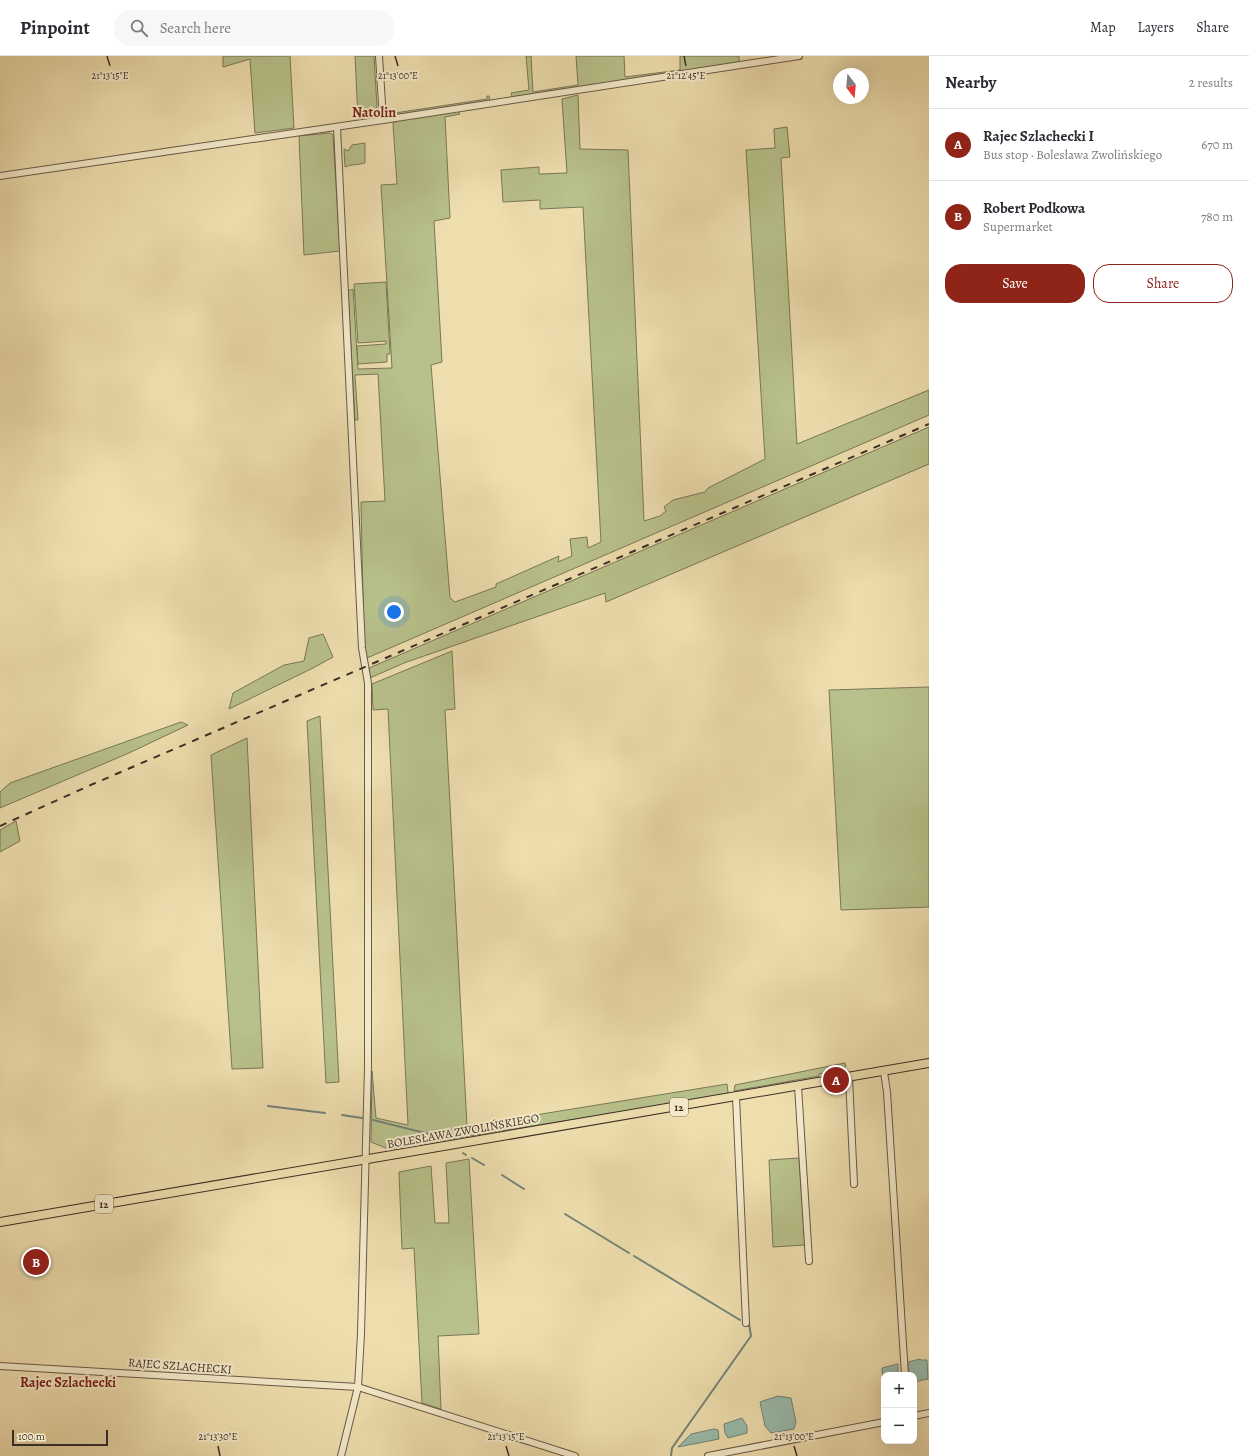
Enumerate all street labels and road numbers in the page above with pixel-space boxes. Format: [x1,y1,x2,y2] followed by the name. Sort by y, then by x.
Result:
[670,1098,688,1116] road number: 12
[386,1110,540,1152] street label: BOLESŁAWA ZWOLIŃSKIEGO
[95,1195,113,1213] road number: 12
[128,1354,232,1378] street label: RAJEC SZLACHECKI

